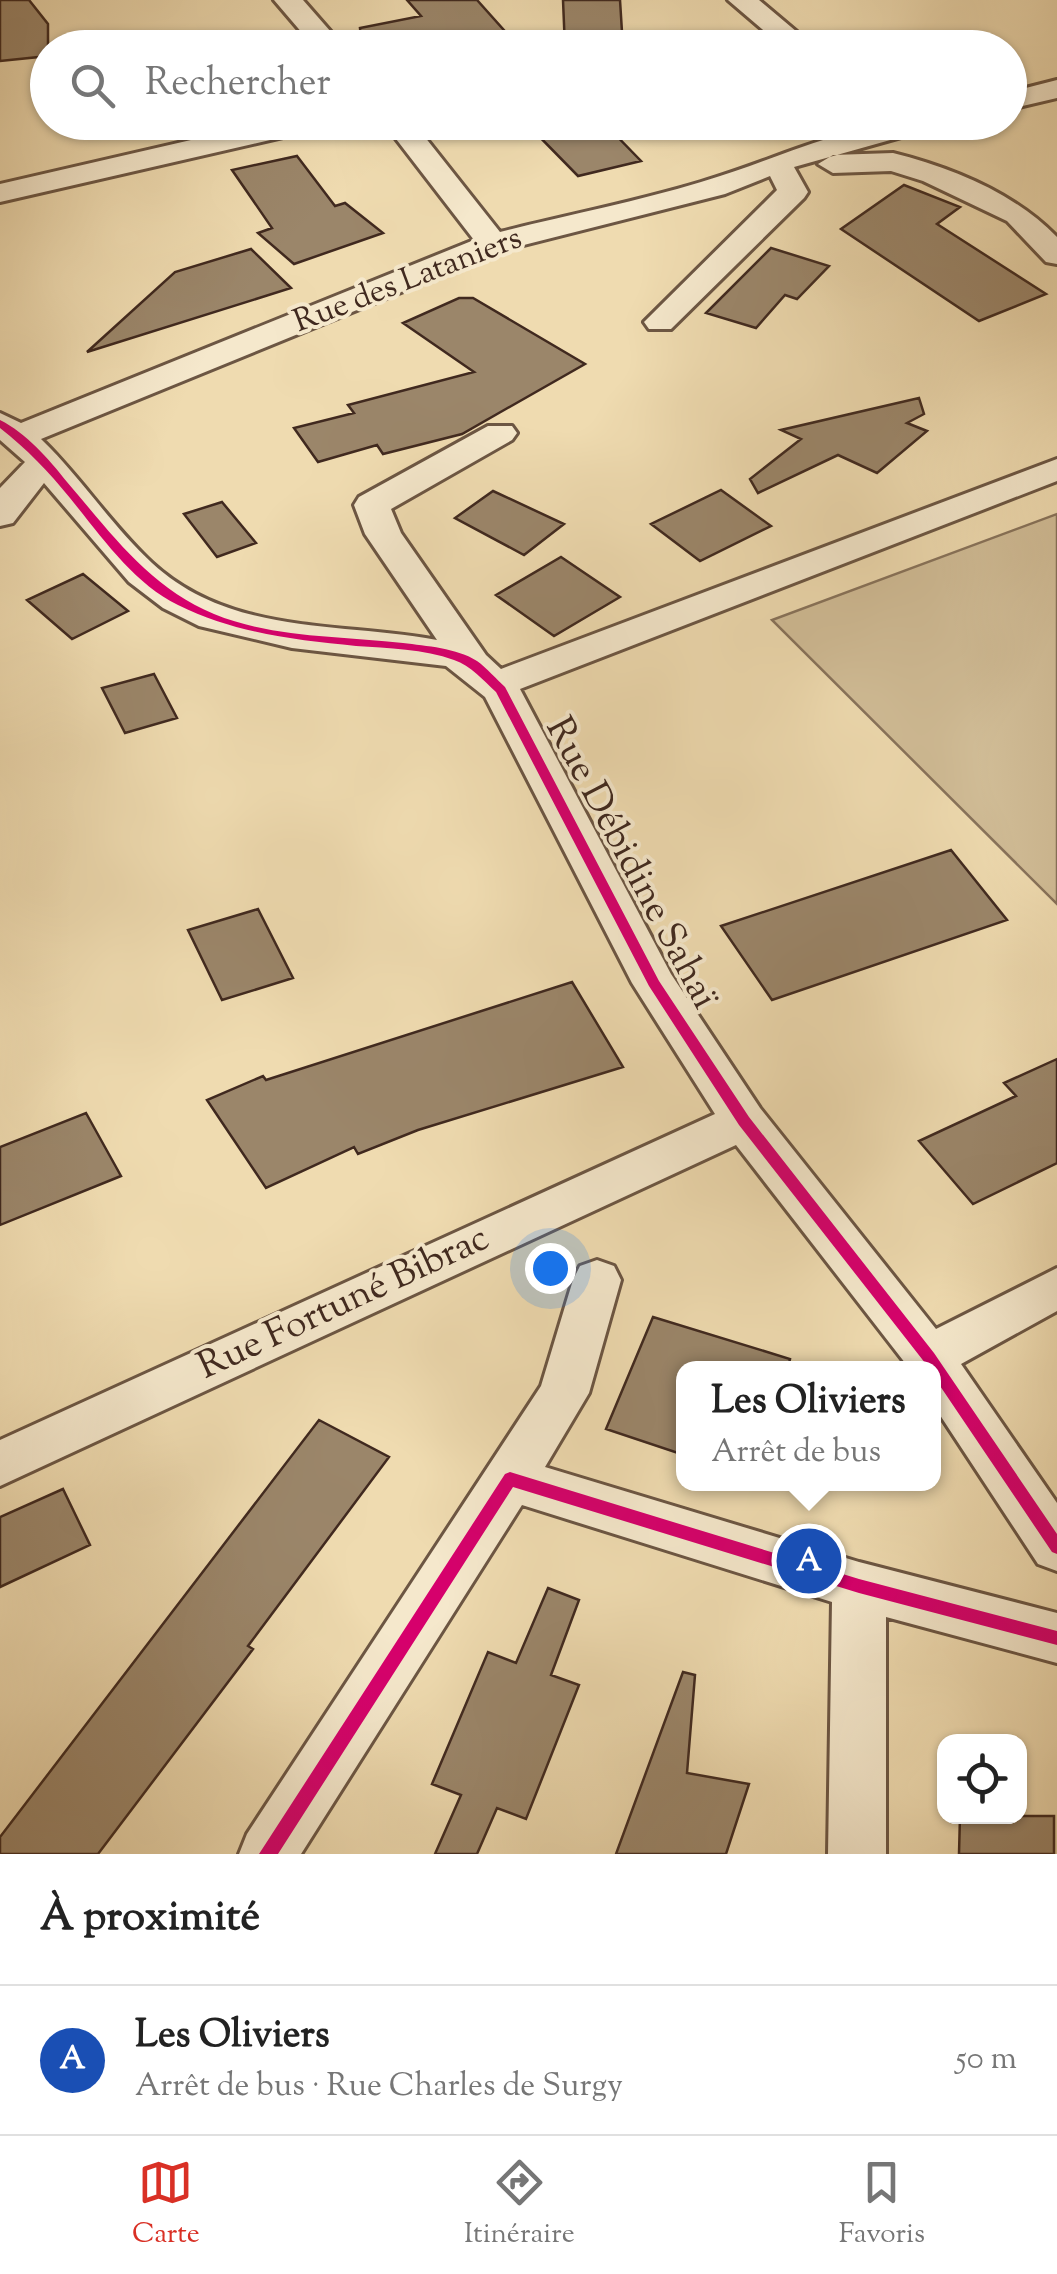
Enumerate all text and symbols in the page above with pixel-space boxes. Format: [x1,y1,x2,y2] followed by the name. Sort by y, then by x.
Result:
[30,30,1027,140] search box
[65,58,120,113] icon: search
[145,58,331,112] text: Rechercher
[287,216,529,346] street label: Rue des Lataniers
[530,708,730,1020] street label: Rue Débidine Sahaï
[190,1213,498,1395] street label: Rue Fortuné Bibrac
[525,1243,576,1294] your location
[676,1361,941,1491] popup
[711,1376,906,1430] text: Les Oliviers
[711,1430,881,1476] text: Arrêt de bus
[776,1524,842,1598] pin: A
[937,1734,1027,1824] map controls
[937,1734,1027,1824] button: locate
[40,1889,260,1949] text: À proximité
[135,2010,330,2064] text: Les Oliviers
[60,2037,85,2083] text: A
[956,2037,1017,2083] text: 50 m
[135,2064,623,2110] text: Arrêt de bus · Rue Charles de Surgy
[132,2155,200,2255] tab: Carte
[464,2155,575,2255] tab: Itinéraire
[839,2155,925,2255] tab: Favoris

